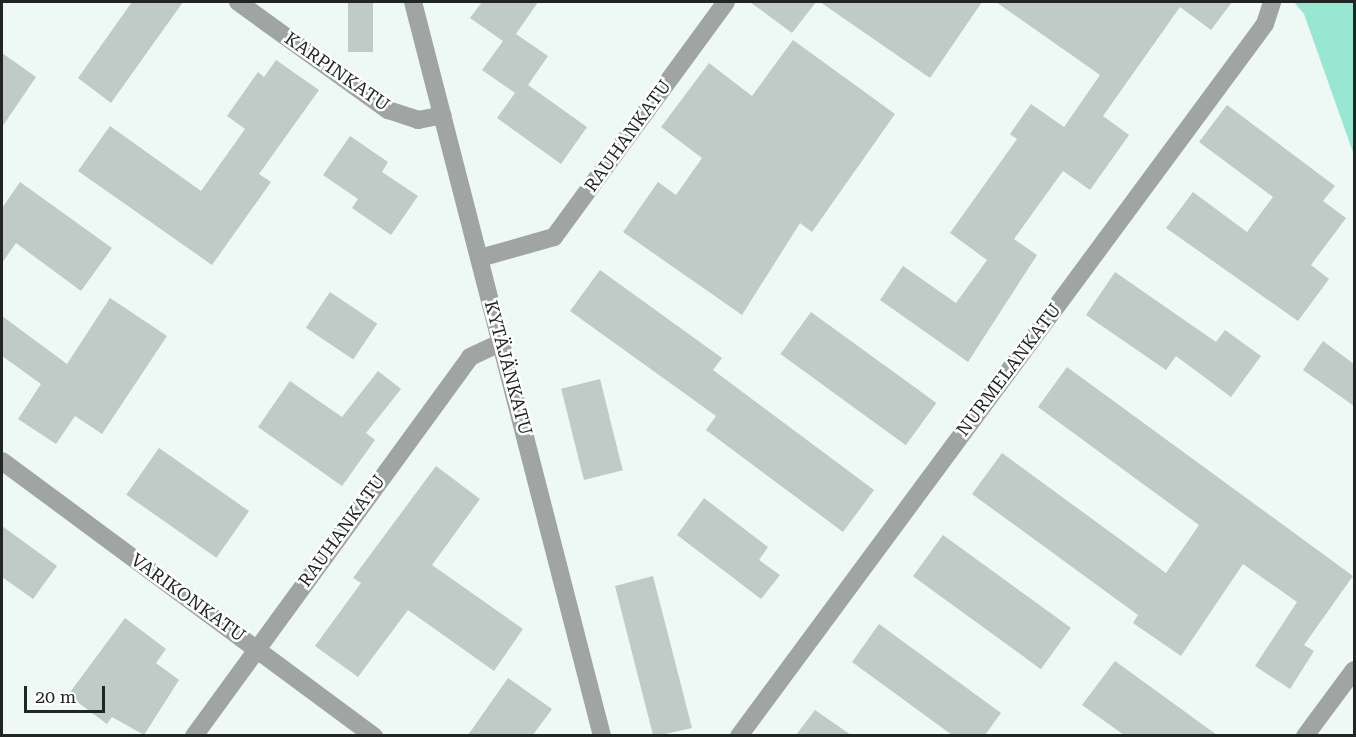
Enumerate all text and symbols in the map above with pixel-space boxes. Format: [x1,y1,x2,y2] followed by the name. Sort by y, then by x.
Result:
[280,28,394,116] street label: KARPINKATU
[580,76,676,196] street label: RAUHANKATU
[480,298,536,438] street label: KYTÄJÄNKATU
[952,299,1066,441] street label: NURMELANKATU
[294,471,390,591] street label: RAUHANKATU
[127,549,249,647] street label: VARIKONKATU
[27,674,108,712] scale bar
[35,686,76,707] text: 20 m

